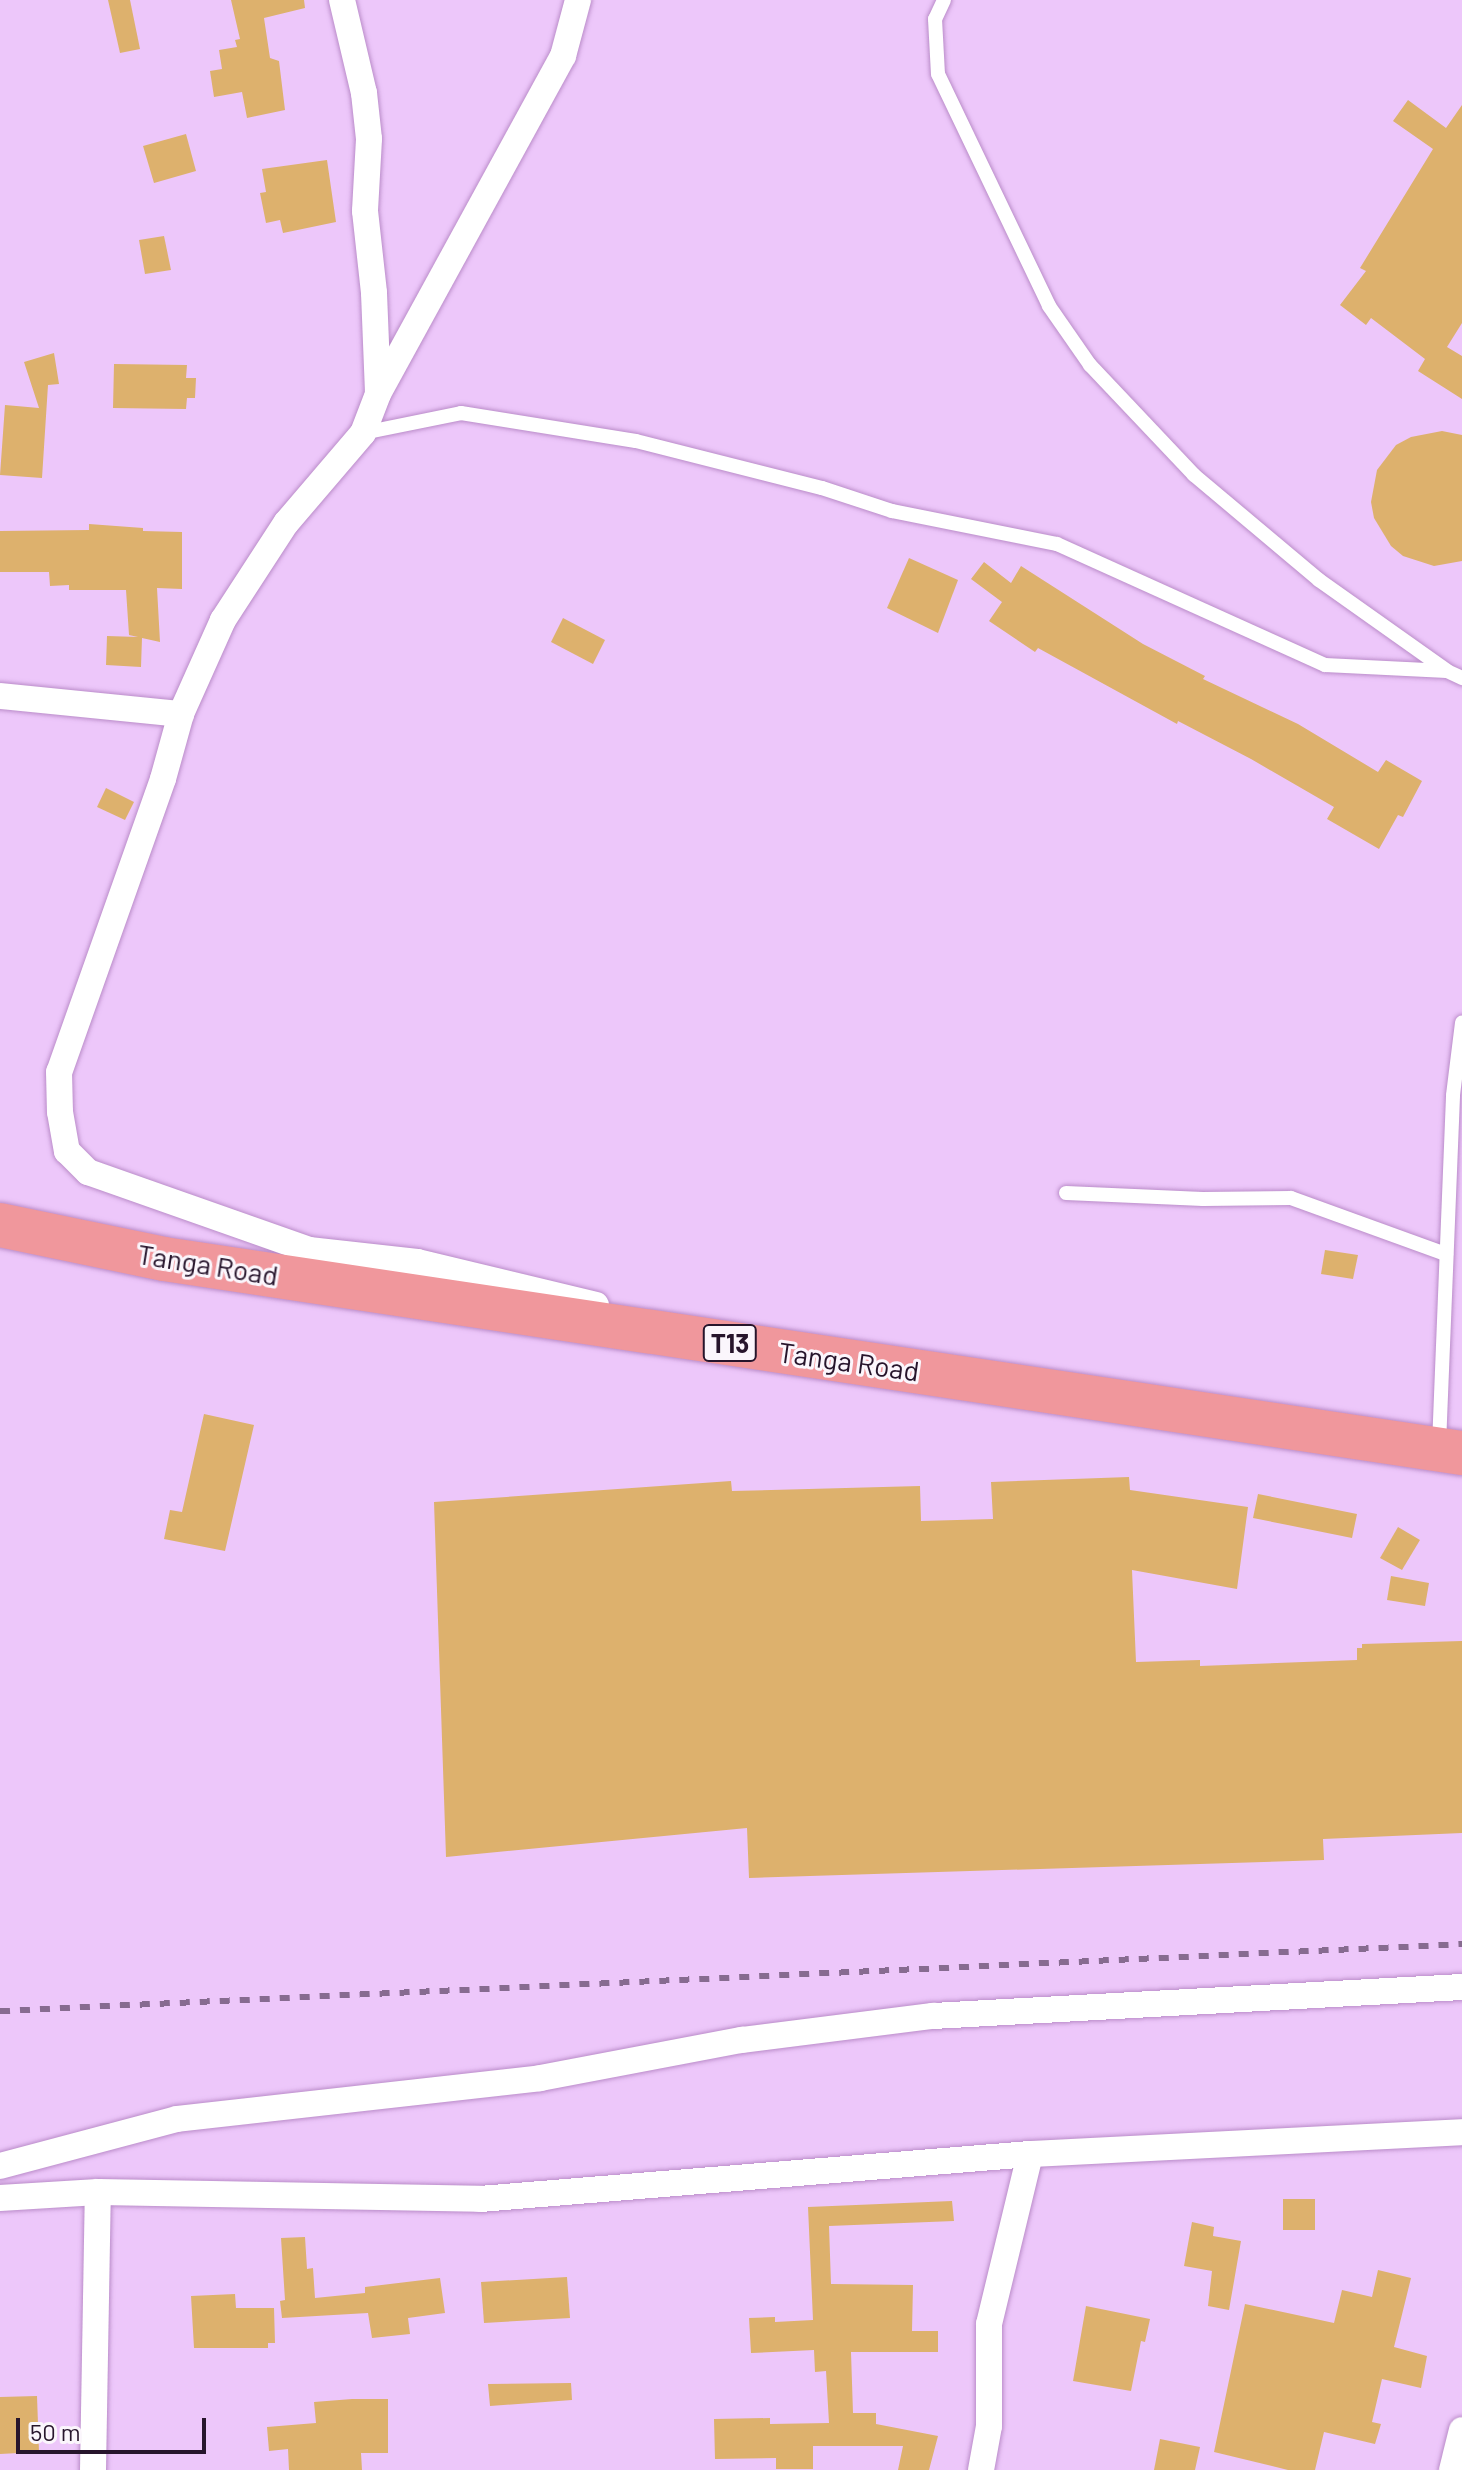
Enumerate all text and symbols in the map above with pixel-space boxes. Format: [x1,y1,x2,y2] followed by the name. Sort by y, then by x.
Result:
[135,1236,281,1292] street label: Tanga Road
[702,1321,758,1365] road number: T13
[776,1335,922,1387] street label: Tanga Road
[20,2402,210,2452] scale bar
[30,2417,81,2446] text: 50 m

